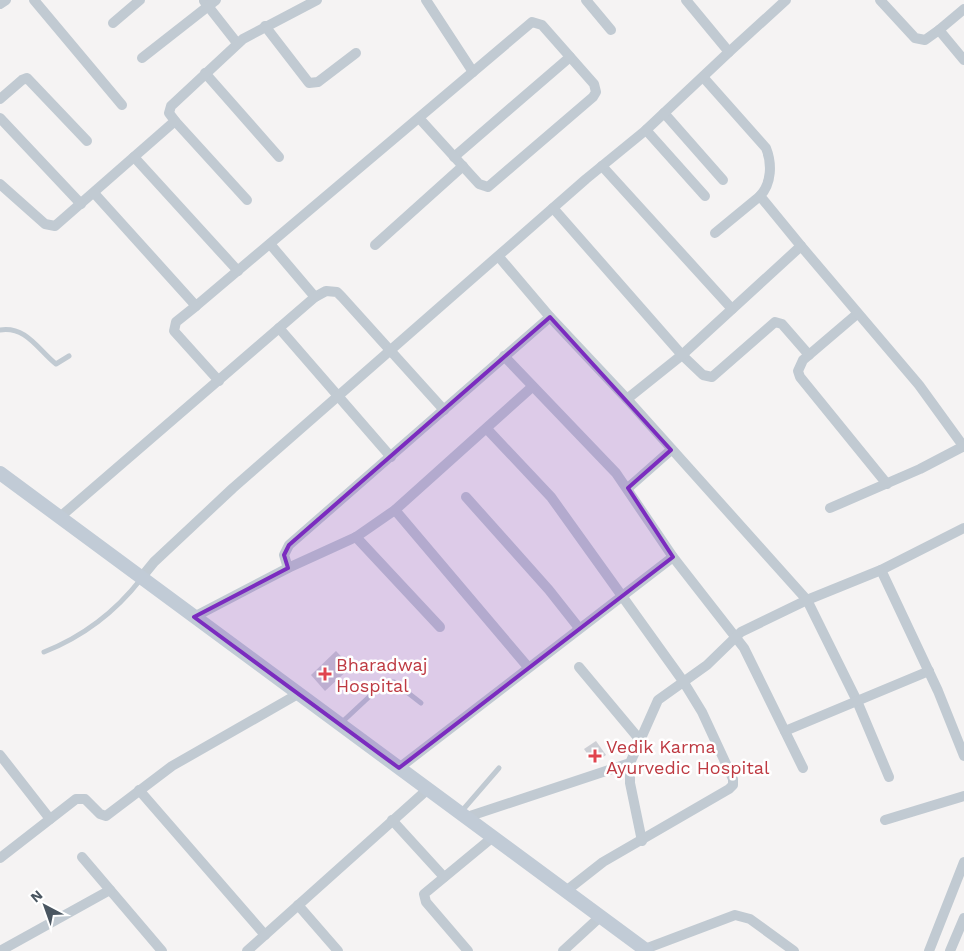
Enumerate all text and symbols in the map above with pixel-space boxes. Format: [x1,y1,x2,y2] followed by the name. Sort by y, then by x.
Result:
[336,654,427,696] place label: Bharadwaj Hospital
[318,667,332,681] marker: Bharadwaj Hospital
[606,736,770,778] place label: Vedik Karma Ayurvedic Hospital
[588,749,602,763] marker: Vedik Karma Ayurvedic Hospital
[20,881,70,931] north arrow
[27,887,46,906] text: N

